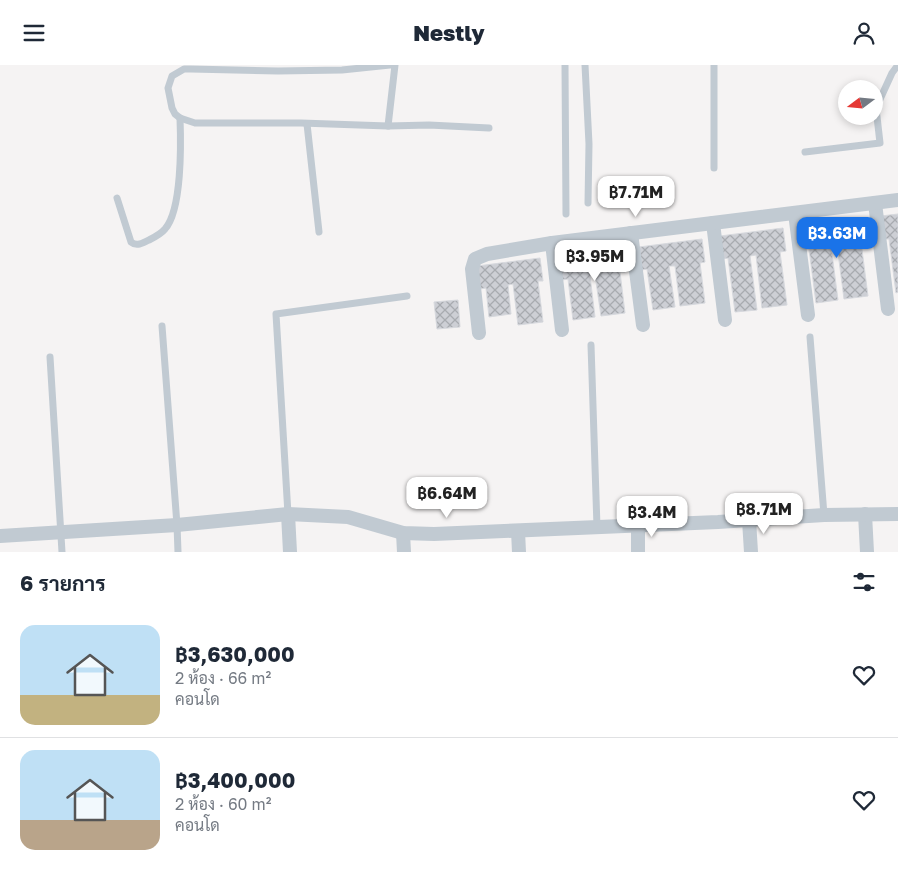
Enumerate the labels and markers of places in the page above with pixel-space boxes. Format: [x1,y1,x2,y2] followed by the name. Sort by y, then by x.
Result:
[595,175,677,218] pin: ฿7.71M
[796,217,878,259] pin: ฿3.63M
[554,239,636,282] pin: ฿3.95M
[406,477,488,519] pin: ฿6.64M
[723,493,805,535] pin: ฿8.71M
[617,495,687,538] pin: ฿3.4M

